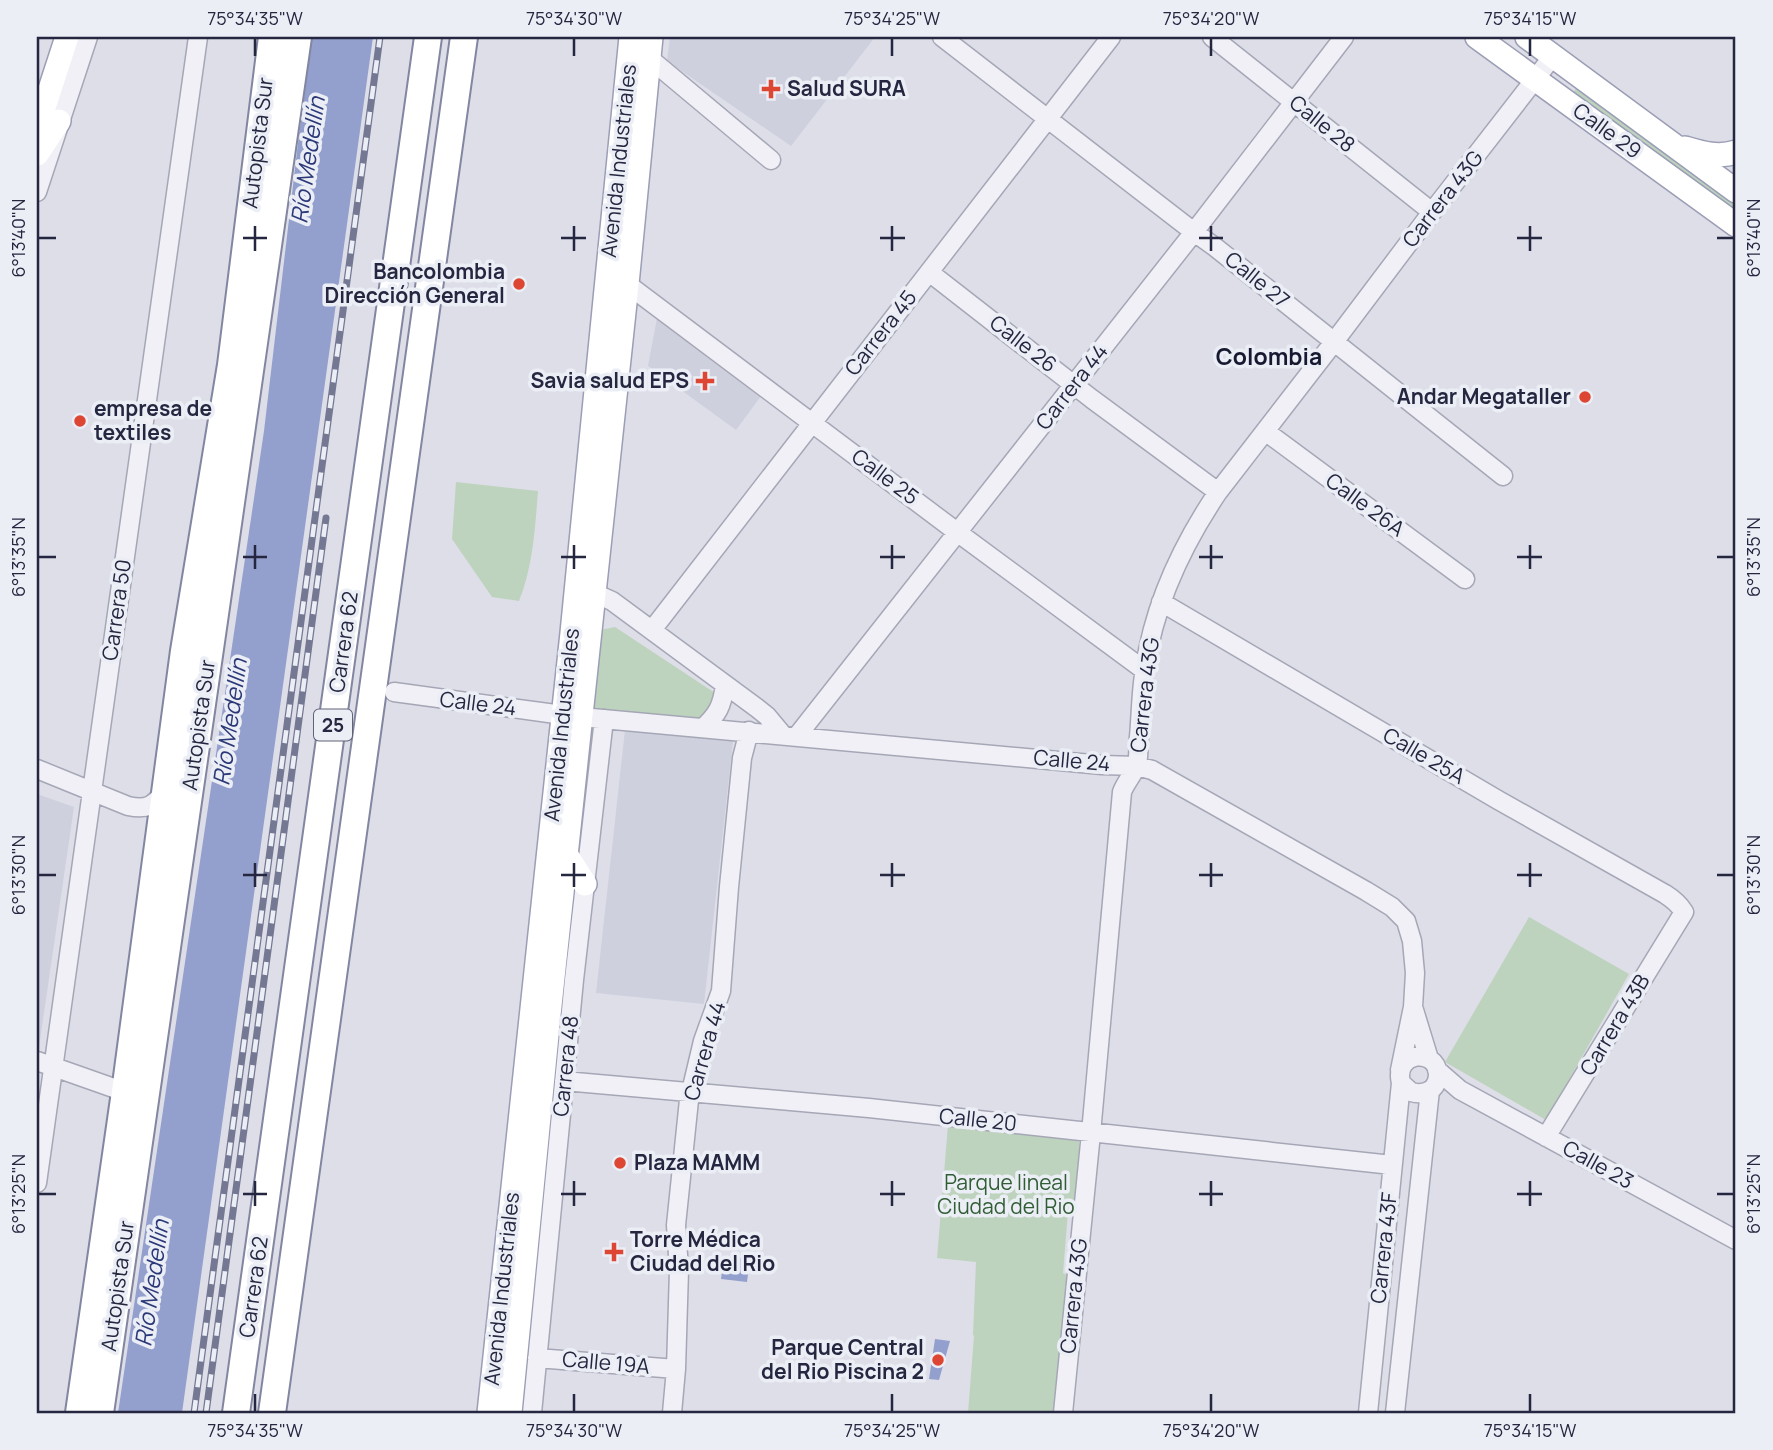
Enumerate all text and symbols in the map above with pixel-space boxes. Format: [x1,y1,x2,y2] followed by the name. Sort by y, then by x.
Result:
[207,6,303,30] text: 75°34'35"W
[526,6,622,30] text: 75°34'30"W
[844,6,940,30] text: 75°34'25"W
[1163,6,1259,30] text: 75°34'20"W
[1484,6,1577,30] text: 75°34'15"W
[594,63,642,259] street label: Avenida Industriales
[787,74,906,102] place label: Salud SURA
[235,75,279,210] street label: Autopista Sur
[761,79,781,99] marker: Salud SURA
[1284,88,1361,158] street label: Calle 28
[282,93,332,225] water label: Río Medellín
[1568,96,1647,164] street label: Calle 29
[1396,144,1489,253] street label: Carrera 43G
[6,199,30,277] text: 6°13'40"N
[1741,199,1765,277] text: 6°13'40"N
[1219,245,1296,314] street label: Calle 27
[324,257,505,309] place label: Bancolombia Dirección General
[511,276,527,292] marker: Bancolombia Dirección General
[838,284,922,381] street label: Carrera 45
[984,308,1063,378] street label: Calle 26
[1029,338,1114,435] street label: Carrera 44
[1216,340,1322,372] district label: Colombia
[531,366,689,394] place label: Savia salud EPS
[695,371,715,391] marker: Savia salud EPS
[1397,382,1571,410] place label: Andar Megataller
[1577,389,1593,405] marker: Andar Megataller
[94,394,212,446] place label: empresa de textiles
[72,413,88,429] marker: empresa de textiles
[846,442,925,511] street label: Calle 25
[1320,466,1411,542] street label: Calle 26A
[6,517,30,597] text: 6°13'35"N
[1741,517,1765,597] text: 6°13'35"N
[95,557,137,662] street label: Carrera 50
[322,589,364,694] street label: Carrera 62
[537,627,585,823] street label: Avenida Industriales
[1123,636,1165,754] street label: Carrera 43G
[204,655,254,787] water label: Río Medellín
[175,657,221,792] street label: Autopista Sur
[438,684,518,722] street label: Calle 24
[314,710,352,740] road number: 25
[1378,720,1471,790] street label: Calle 25A
[1033,743,1112,777] street label: Calle 24
[6,835,30,915] text: 6°13'30"N
[1741,835,1765,915] text: 6°13'30"N
[1573,968,1656,1080] street label: Carrera 43B
[677,998,732,1104] street label: Carrera 44
[546,1014,584,1118] street label: Carrera 48
[938,1101,1018,1137] street label: Calle 20
[1558,1133,1639,1195] street label: Calle 23
[634,1148,760,1176] place label: Plaza MAMM
[6,1154,30,1234] text: 6°13'25"N
[1741,1154,1765,1234] text: 6°13'25"N
[612,1155,628,1171] marker: Plaza MAMM
[937,1168,1075,1220] park label: Parque lineal Ciudad del Rio
[477,1191,525,1387] street label: Avenida Industriales
[1363,1191,1403,1305] street label: Carrera 43F
[126,1216,176,1348] water label: Río Medellín
[94,1218,140,1353] street label: Autopista Sur
[630,1225,775,1277] place label: Torre Médica Ciudad del Rio
[232,1234,274,1339] street label: Carrera 62
[1053,1237,1093,1355] street label: Carrera 43G
[604,1242,624,1262] marker: Torre Médica Ciudad del Rio
[761,1333,924,1385] place label: Parque Central del Rio Piscina 2
[561,1344,651,1380] street label: Calle 19A
[930,1352,946,1368] marker: Parque Central del Rio Piscina 2
[207,1418,303,1442] text: 75°34'35"W
[526,1418,622,1442] text: 75°34'30"W
[844,1418,940,1442] text: 75°34'25"W
[1163,1418,1259,1442] text: 75°34'20"W
[1484,1418,1577,1442] text: 75°34'15"W

